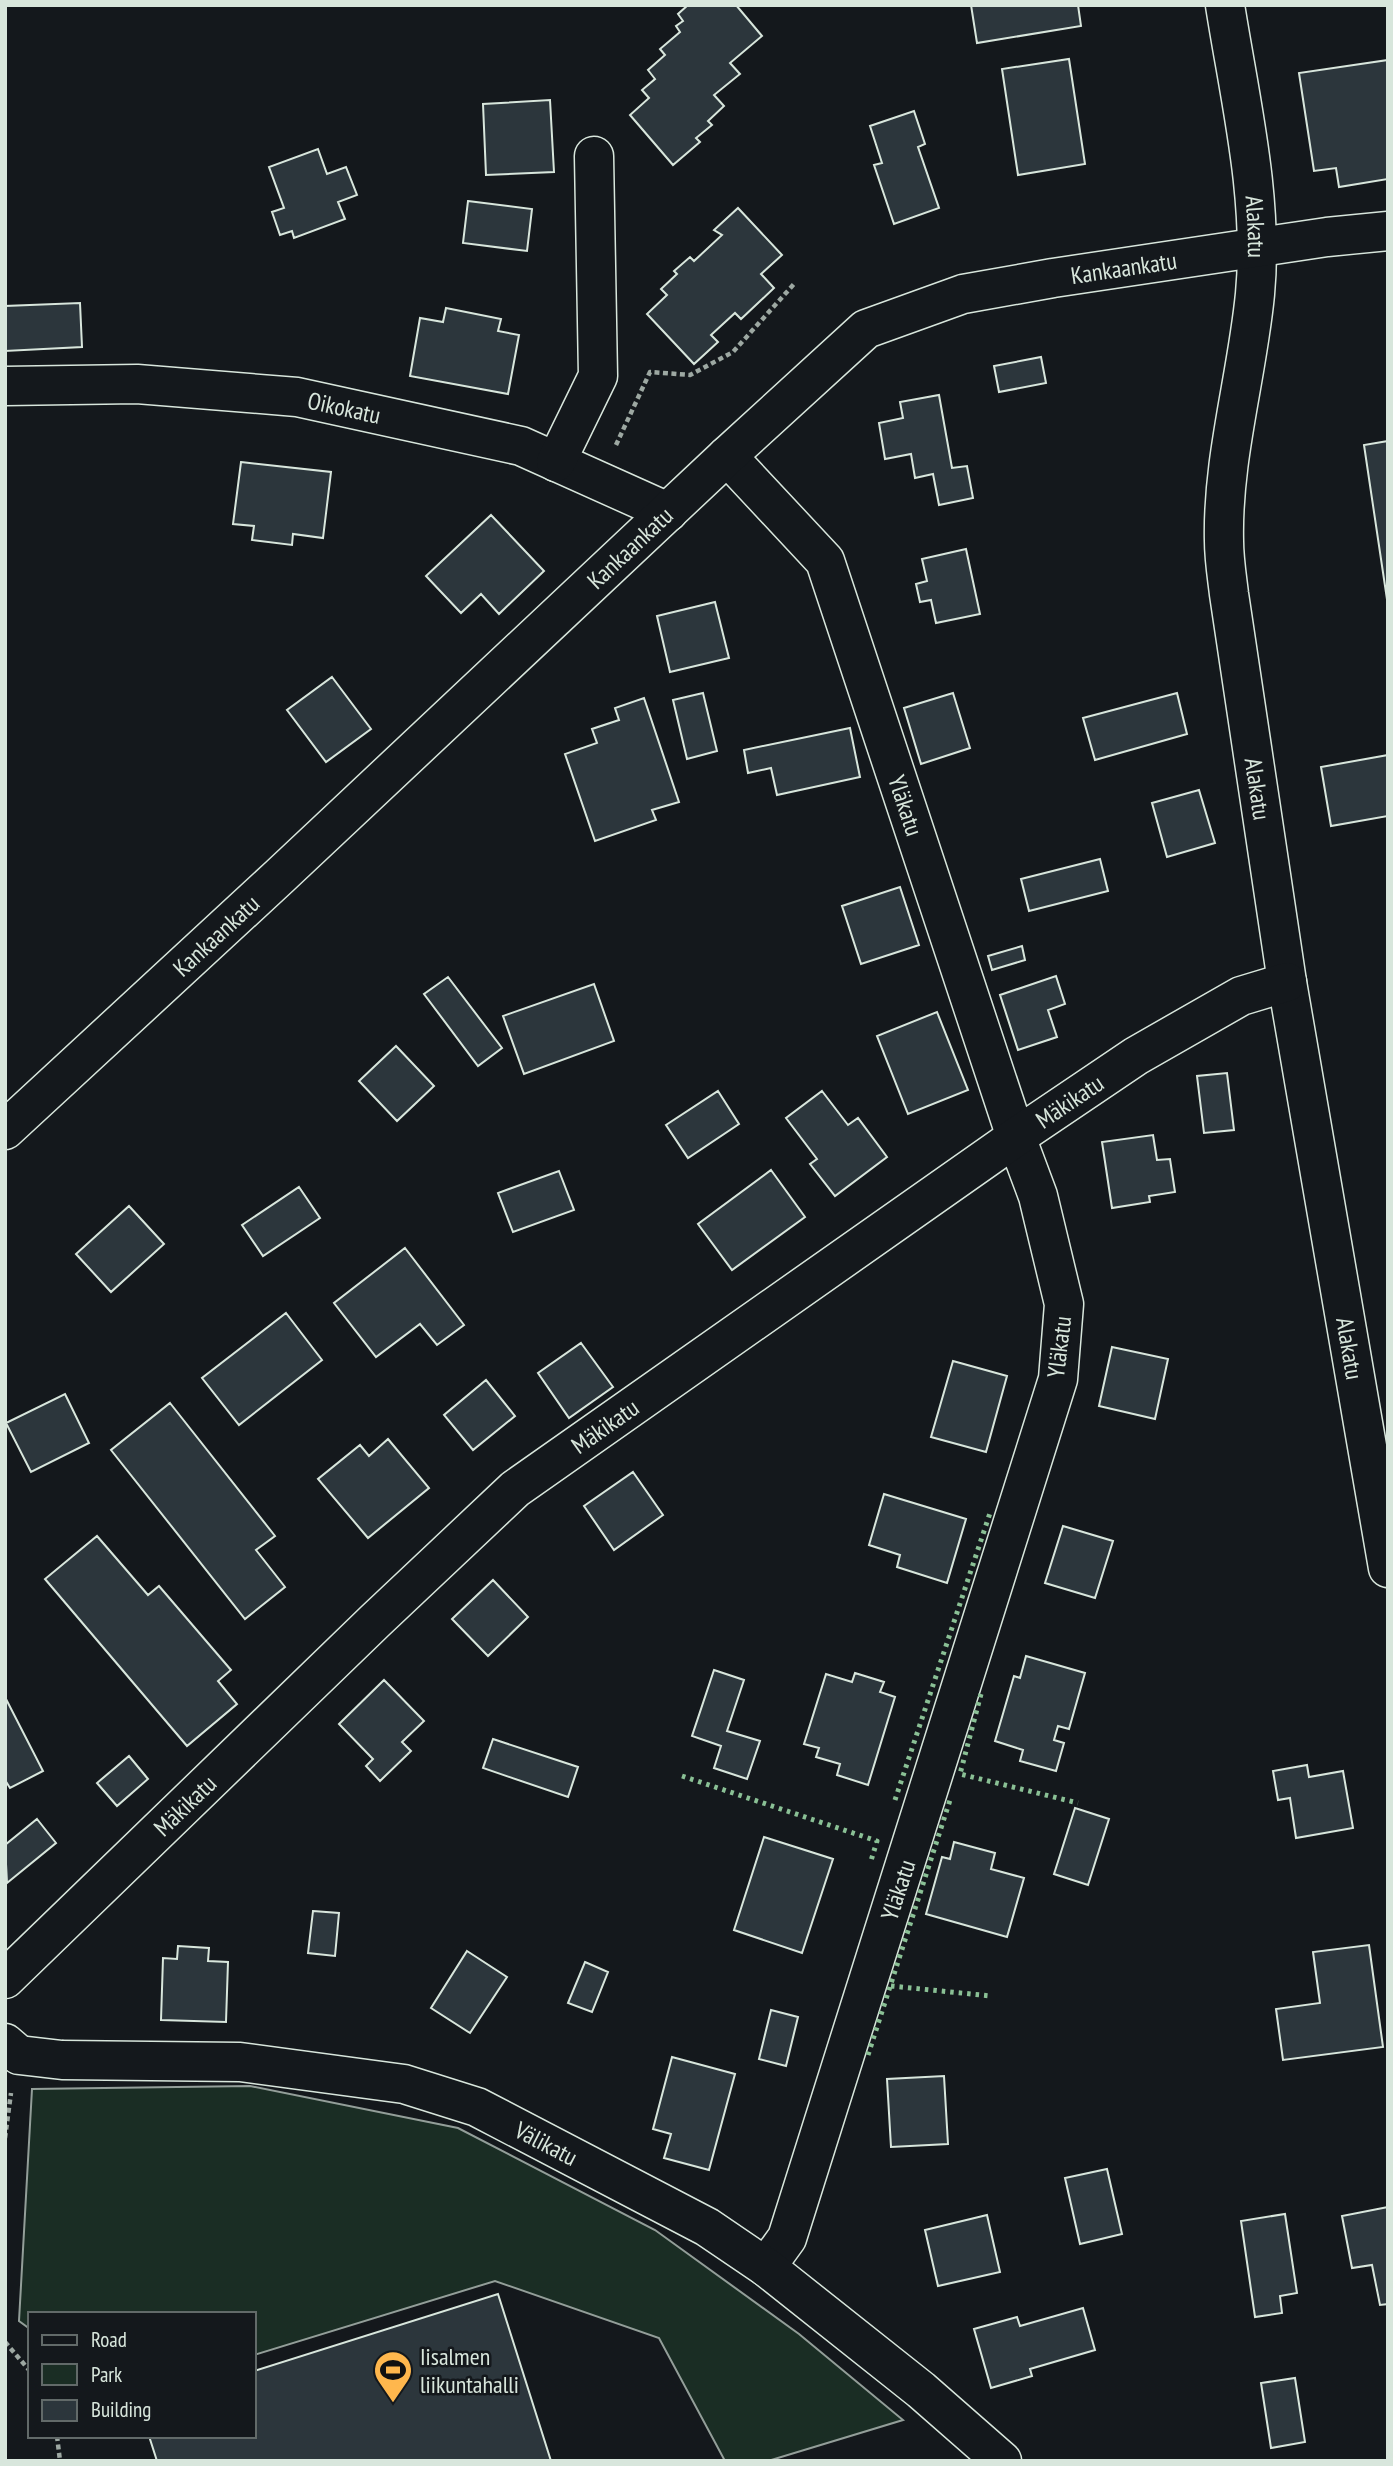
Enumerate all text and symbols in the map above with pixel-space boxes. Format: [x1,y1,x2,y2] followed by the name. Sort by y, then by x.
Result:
[1239,194,1272,258] street label: Alakatu
[1069,244,1179,291] street label: Kankaankatu
[305,384,384,430] street label: Oikokatu
[580,500,679,595] street label: Kankaankatu
[1238,756,1278,822] street label: Alakatu
[882,771,930,840] street label: Yläkatu
[166,888,265,983] street label: Kankaankatu
[1029,1067,1109,1135] street label: Mäkikatu
[1040,1314,1078,1380] street label: Yläkatu
[1330,1315,1371,1382] street label: Alakatu
[565,1392,645,1460] street label: Mäkikatu
[147,1768,223,1843] street label: Mäkikatu
[874,1856,922,1924] street label: Yläkatu
[509,2114,583,2172] street label: Välikatu
[28,2312,256,2438] legend
[91,2326,127,2353] text: Road
[420,2341,519,2400] place label: Iisalmen liikuntahalli
[372,2349,414,2404] sports icon: Iisalmen liikuntahalli
[91,2361,122,2388] text: Park
[91,2396,151,2423] text: Building

